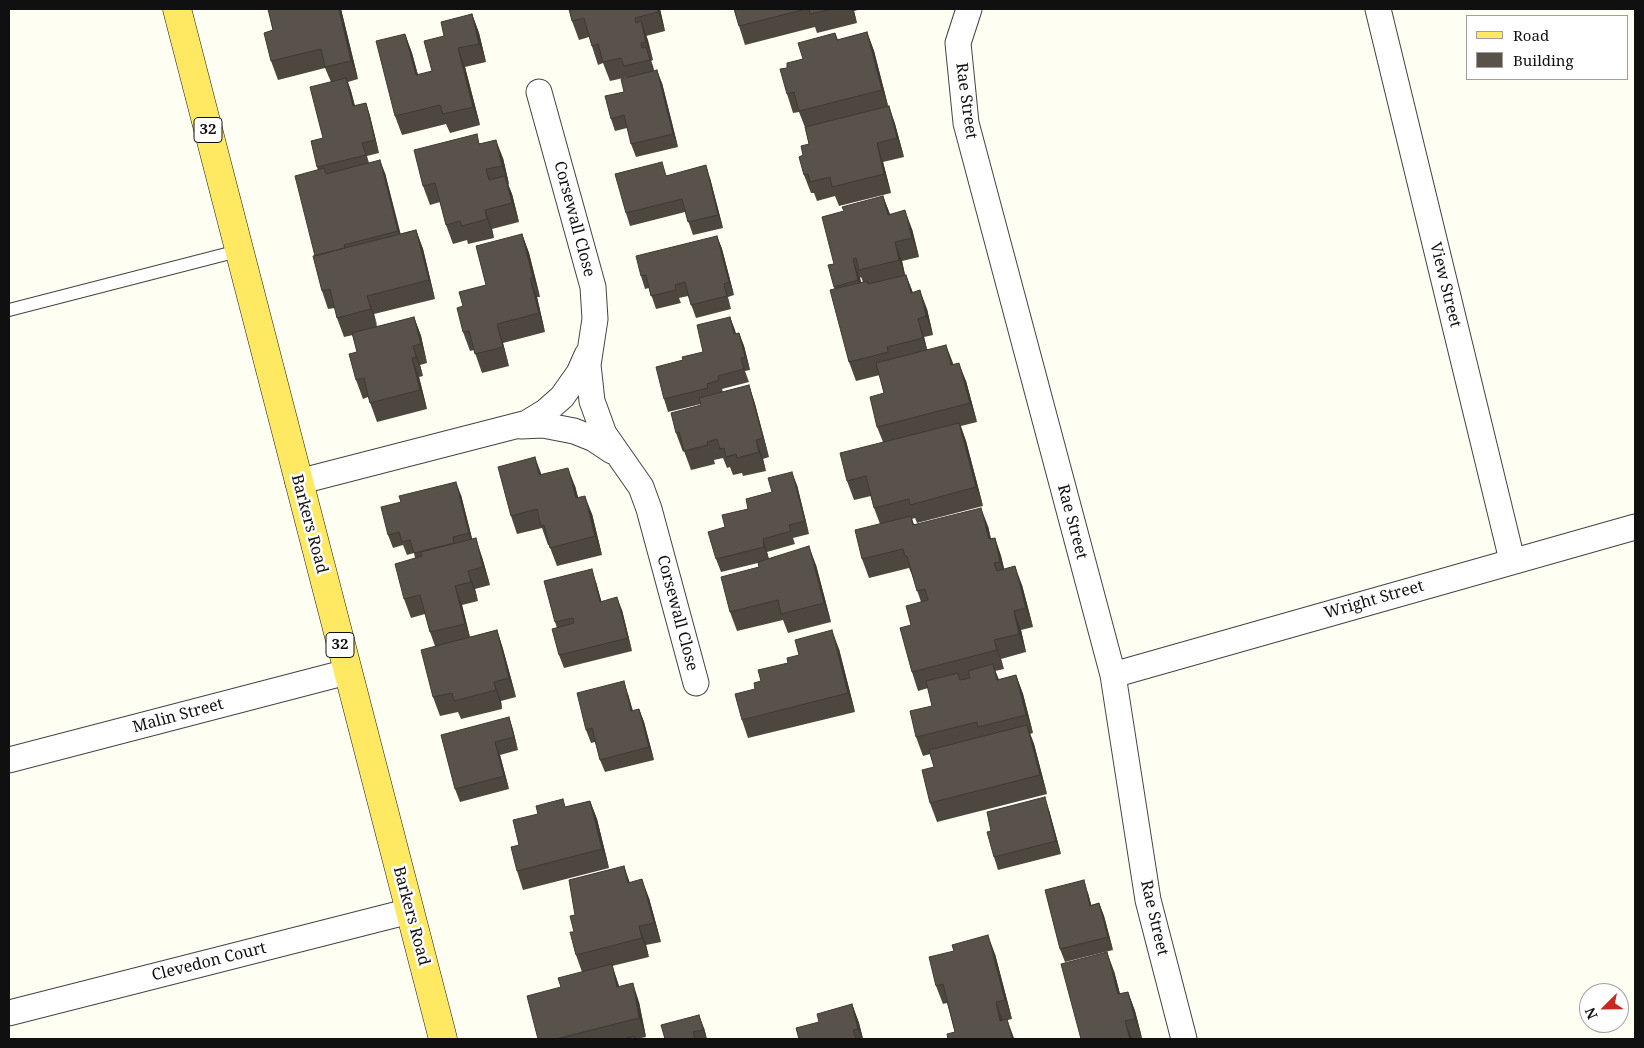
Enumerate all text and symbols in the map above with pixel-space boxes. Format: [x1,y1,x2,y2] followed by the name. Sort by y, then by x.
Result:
[1466,15,1629,80] legend
[1513,25,1549,45] text: Road
[1513,50,1574,70] text: Building
[951,62,981,140] street label: Rae Street
[194,118,222,142] road number: 32
[549,159,599,279] street label: Corsewall Close
[1425,240,1465,330] street label: View Street
[287,472,331,576] street label: Barkers Road
[1053,482,1091,562] street label: Rae Street
[652,553,702,673] street label: Corsewall Close
[1322,577,1426,623] street label: Wright Street
[326,632,354,658] road number: 32
[131,695,225,737] street label: Malin Street
[389,864,433,968] street label: Barkers Road
[1136,878,1172,958] street label: Rae Street
[150,939,268,985] street label: Clevedon Court
[1579,983,1629,1033] north arrow
[1580,1005,1602,1022] text: N

